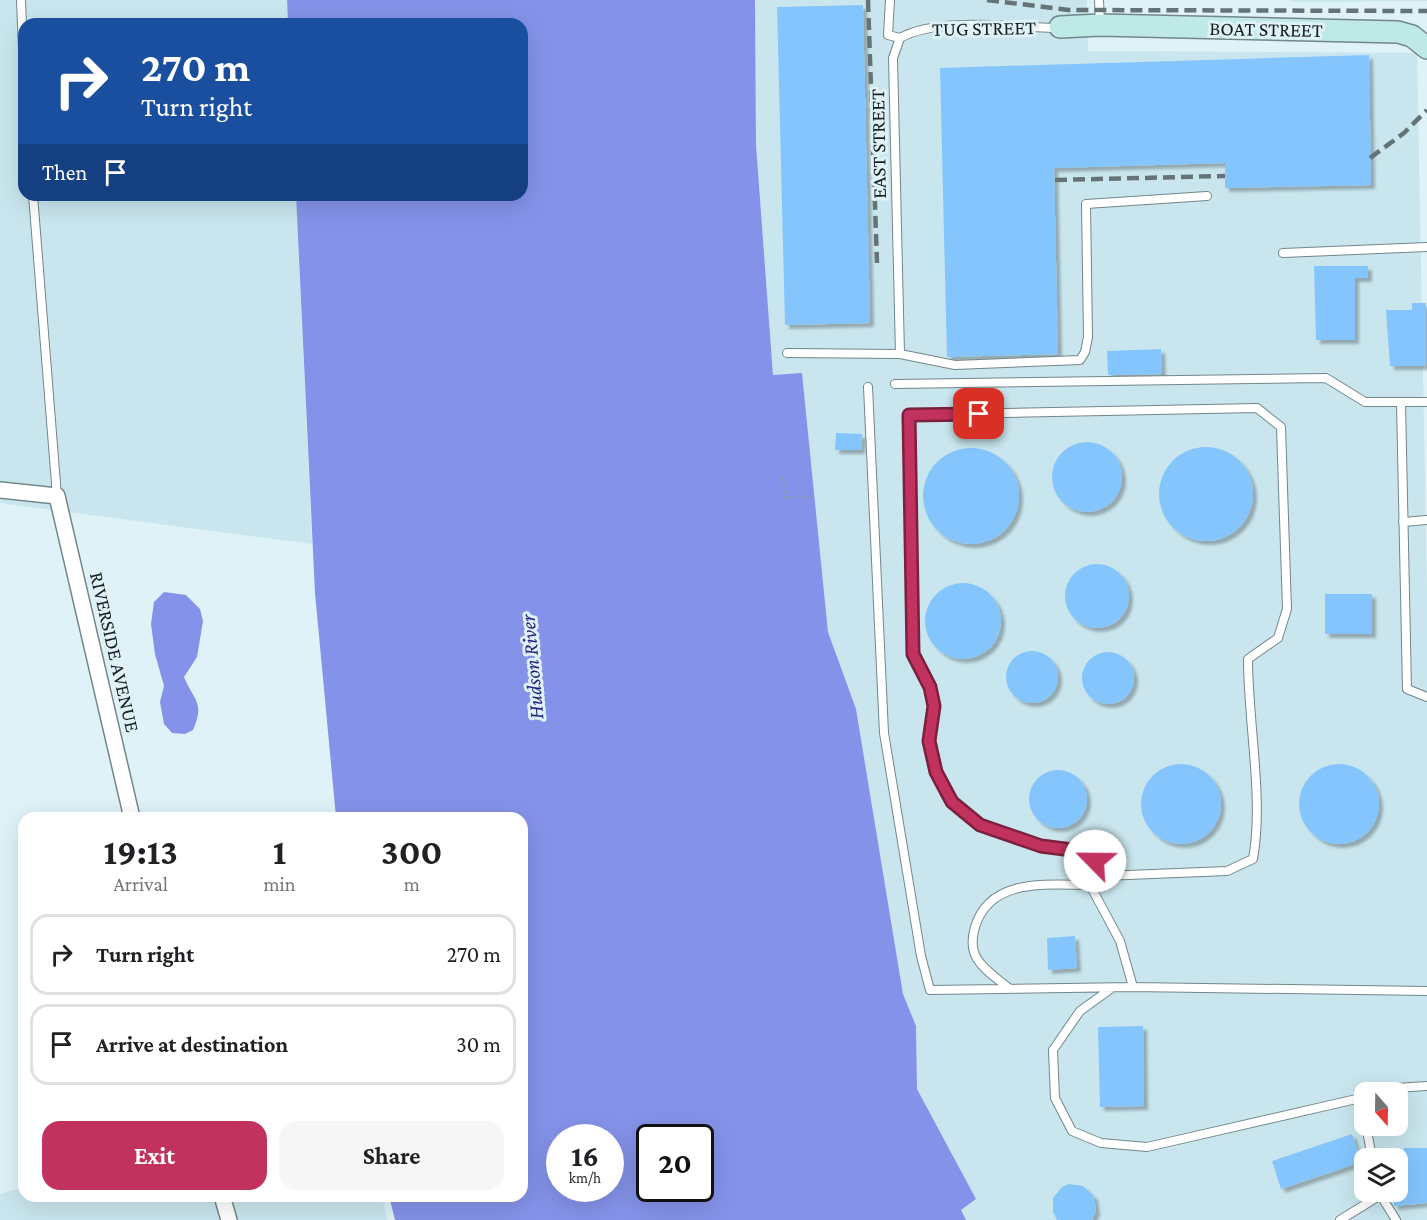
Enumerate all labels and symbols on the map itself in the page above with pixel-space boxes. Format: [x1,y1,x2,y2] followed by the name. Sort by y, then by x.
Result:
[932,16,1036,40] street label: TUG STREET
[1209,17,1323,41] street label: BOAT STREET
[866,89,890,199] street label: EAST STREET
[953,388,1004,439] pin
[86,570,144,734] street label: RIVERSIDE AVENUE
[515,613,549,720] water label: Hudson River
[1063,829,1127,893] position arrow
[1354,1082,1408,1136] north arrow
[636,1124,714,1202] speed limit sign: 20

